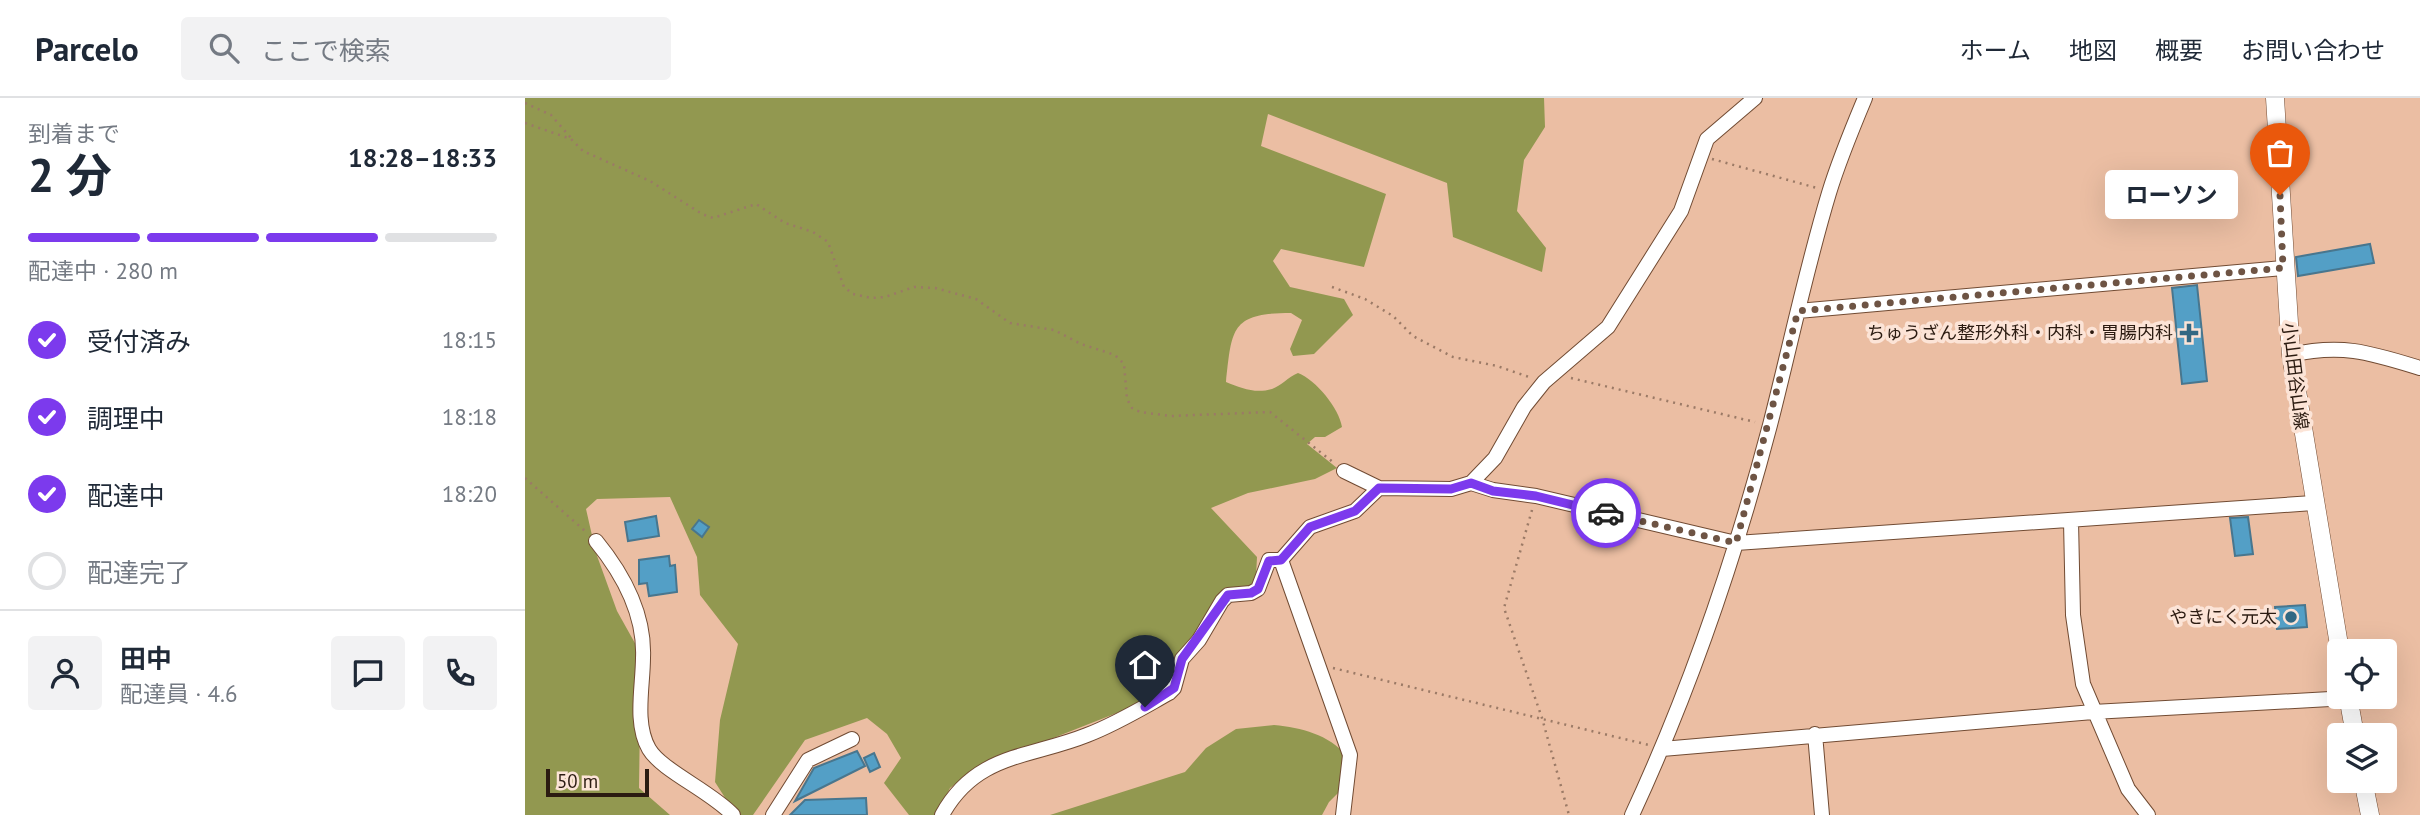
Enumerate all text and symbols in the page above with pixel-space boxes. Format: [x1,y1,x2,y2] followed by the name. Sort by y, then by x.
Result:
[181,17,671,80] search box
[35,27,139,70] text: Parcelo
[205,29,243,67] icon: search
[261,34,391,67] text: ここで検索
[1960,35,2031,66] text: ホーム
[2069,35,2117,66] text: 地図
[2155,35,2203,66] text: 概要
[2241,35,2385,66] text: お問い合わせ
[28,119,120,148] text: 到着まで
[2250,123,2310,195] pin
[2261,134,2299,172] icon: bag
[348,141,497,174] text: 18:28–18:33
[28,145,112,205] text: 2 分
[2105,170,2238,220] callout: ローソン
[2126,180,2218,209] text: ローソン
[28,256,178,285] text: 配達中 · 280 m
[28,321,66,359] icon: check
[1867,321,2173,344] place label: ちゅうざん整形外科・内科・胃腸内科
[2278,321,2313,431] street label: 小山田谷山線
[2179,323,2199,343] marker: ちゅうざん整形外科・内科・胃腸内科
[87,325,191,358] text: 受付済み
[442,325,497,354] text: 18:15
[28,398,66,436] icon: check
[87,402,165,435] text: 調理中
[442,402,497,431] text: 18:18
[28,475,66,513] icon: check
[1571,478,1641,548] courier
[87,479,165,512] text: 配達中
[442,479,497,508] text: 18:20
[1587,494,1625,532] icon: car
[87,556,191,589] text: 配達完了
[2169,605,2277,628] place label: やきにく元太
[2283,609,2299,625] marker: やきにく元太
[1115,635,1175,707] pin
[28,636,102,710] button: person
[331,636,405,710] button: chat
[423,636,497,710] button: phone
[2327,639,2397,793] map controls
[2327,639,2397,709] button: locate
[120,642,172,675] text: 田中
[1126,646,1164,684] icon: home
[120,679,237,708] text: 配達員 · 4.6
[2327,723,2397,793] button: layers
[546,766,649,798] scale bar
[557,769,598,793] text: 50 m

